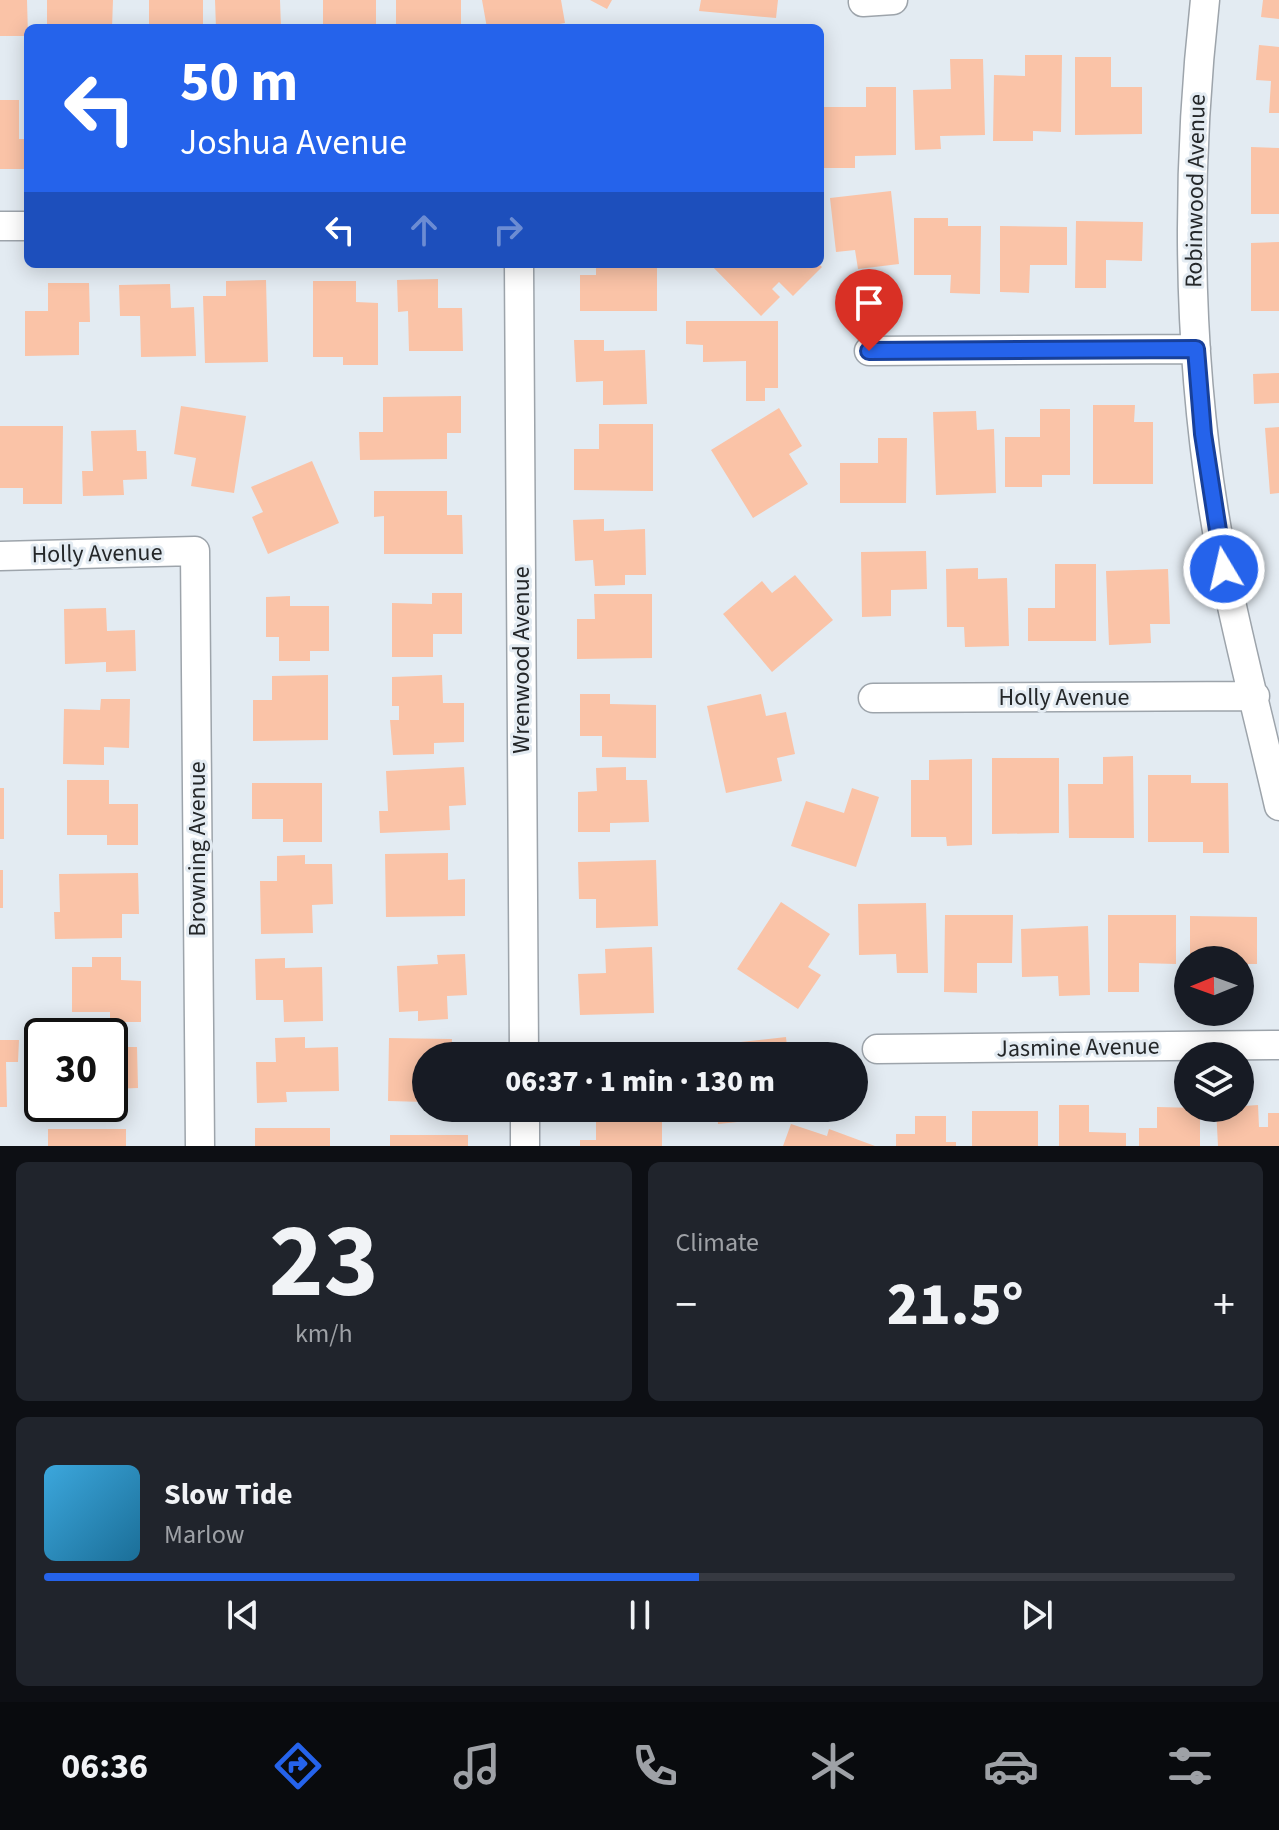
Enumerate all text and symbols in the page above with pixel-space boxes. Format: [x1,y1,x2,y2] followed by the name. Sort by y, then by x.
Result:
[180,43,298,122] text: 50 m
[48,56,152,160] icon: left
[1176,94,1215,288] street label: Robinwood Avenue
[180,117,407,168] text: Joshua Avenue
[318,208,362,252] icon: left
[402,208,446,252] icon: ahead
[486,208,530,252] icon: right
[835,269,903,351] pin
[847,281,891,325] icon: arrive
[1182,527,1266,611] position arrow
[31,535,163,572] street label: Holly Avenue
[504,566,539,754] street label: Wrenwood Avenue
[999,680,1129,715] street label: Holly Avenue
[180,761,215,937] street label: Browning Avenue
[1174,946,1254,1026] north arrow
[1174,946,1254,1122] map controls
[24,1018,128,1122] speed limit sign: 30
[996,1029,1160,1066] street label: Jasmine Avenue
[1174,1042,1254,1122] button: layers
[505,1060,775,1103] text: 06:37 · 1 min · 130 m
[269,1189,379,1337] text: 23
[676,1224,759,1261] text: Climate
[887,1263,1024,1348] text: 21.5°
[676,1274,697,1337] text: −
[1213,1274,1235,1337] text: +
[295,1315,353,1352] text: km/h
[164,1473,293,1516] text: Slow Tide
[164,1516,244,1553] text: Marlow
[221,1593,265,1637] icon: previous
[618,1593,662,1637] icon: pause
[1015,1593,1059,1637] icon: next
[270,1738,326,1794] icon: directions
[449,1738,505,1794] icon: music
[627,1738,683,1794] icon: phone
[805,1738,861,1794] icon: climate
[983,1738,1039,1794] icon: car
[1162,1738,1218,1794] icon: filters
[61,1741,148,1792] text: 06:36

